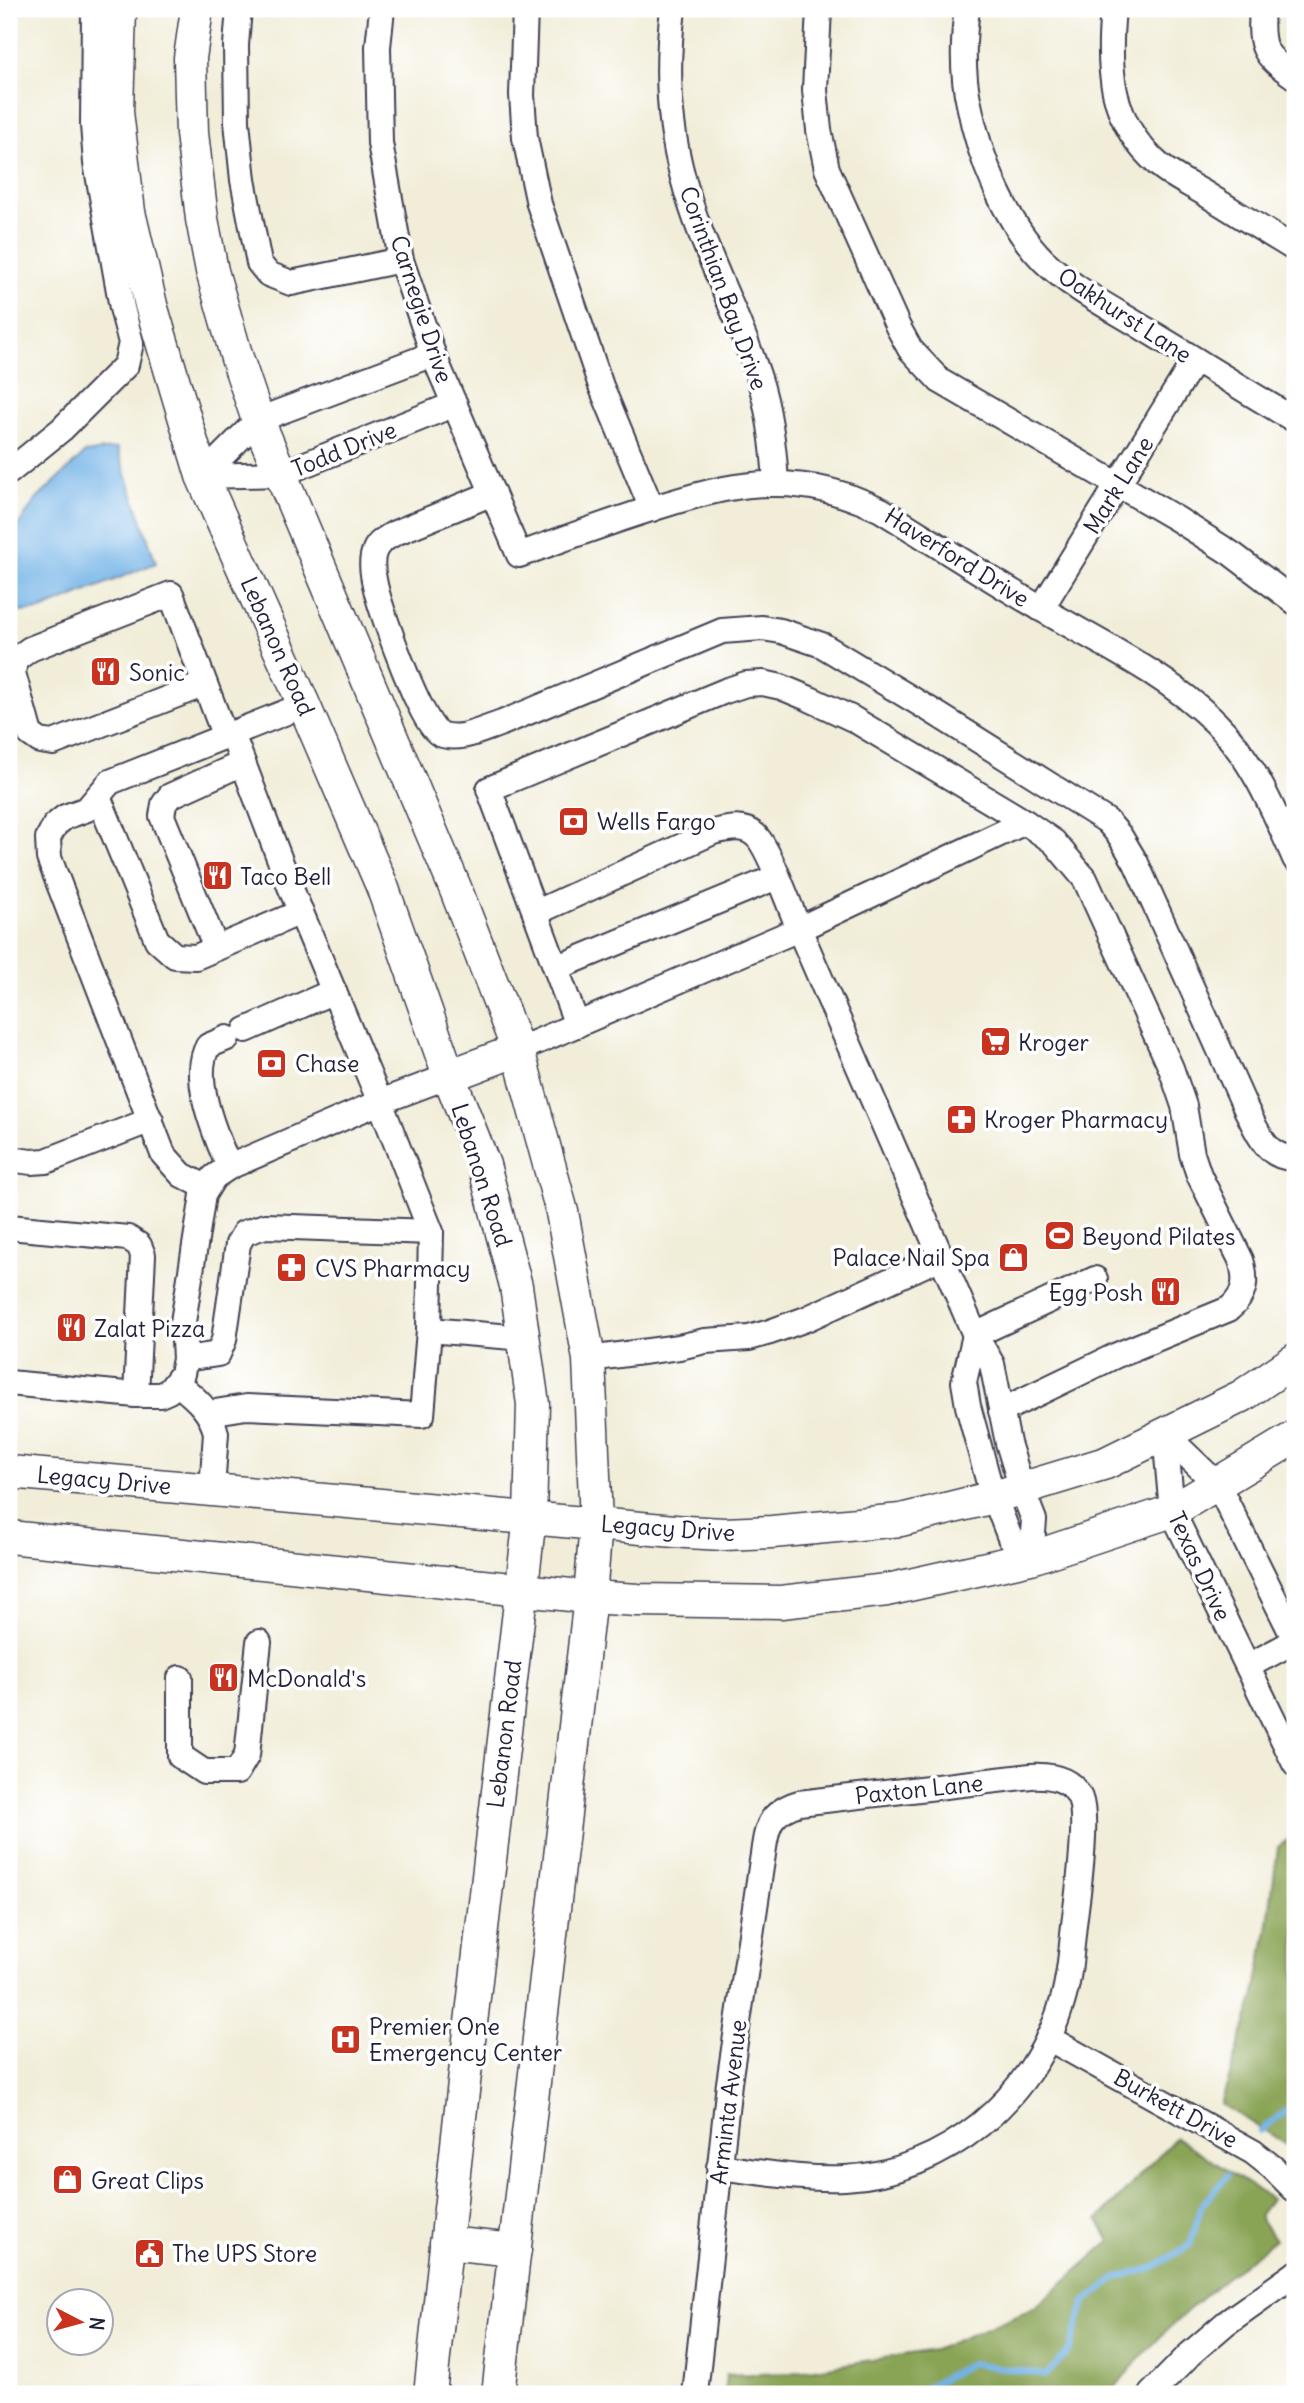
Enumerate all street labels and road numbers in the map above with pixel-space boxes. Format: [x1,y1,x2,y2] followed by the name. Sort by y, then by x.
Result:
[674,182,774,394] street label: Corinthian Bay Drive
[385,232,459,386] street label: Carnegie Drive
[1053,261,1197,369] street label: Oakhurst Lane
[287,415,401,483] street label: Todd Drive
[1077,431,1159,539] street label: Mark Lane
[879,501,1035,613] street label: Haverford Drive
[234,572,322,720] street label: Lebanon Road
[445,1100,519,1250] street label: Lebanon Road
[36,1460,172,1500] street label: Legacy Drive
[1162,1507,1238,1625] street label: Texas Drive
[600,1509,736,1547] street label: Legacy Drive
[481,1658,527,1810] street label: Lebanon Road
[854,1768,984,1810] street label: Paxton Lane
[703,2018,753,2186] street label: Arminta Avenue
[1109,2062,1243,2154] street label: Burkett Drive

